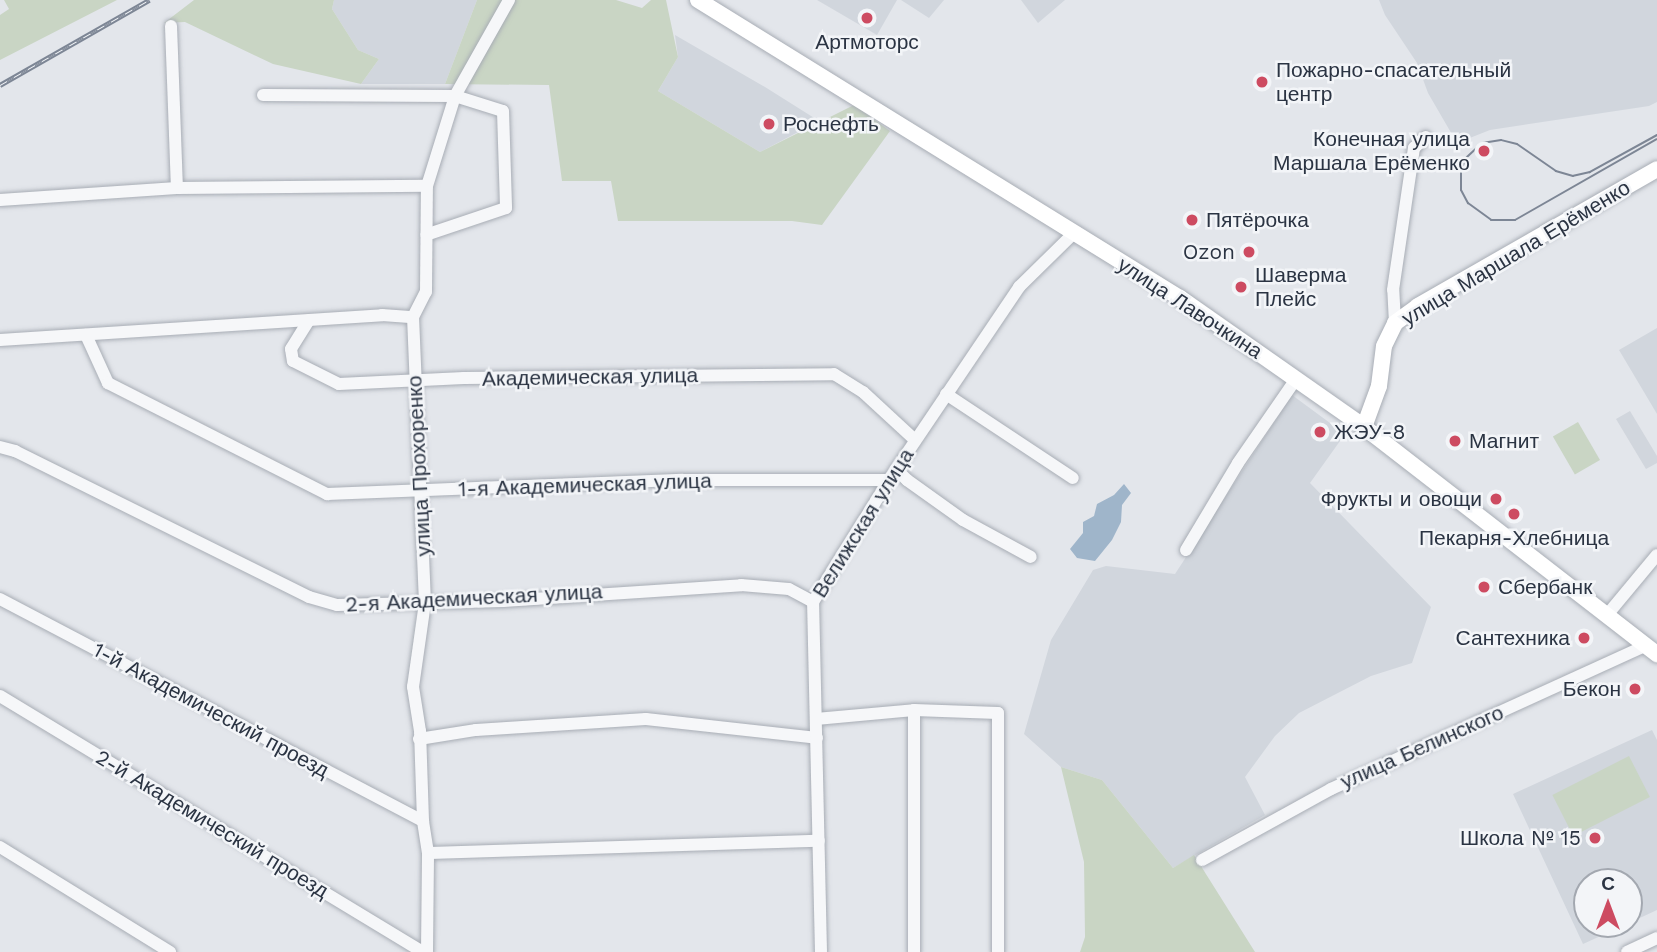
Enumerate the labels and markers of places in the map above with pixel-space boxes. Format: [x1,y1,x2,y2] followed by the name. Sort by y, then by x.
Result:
[859,10,875,26] marker: Артмоторс
[815,29,919,55] place label: Артмоторс
[1276,57,1511,107] place label: Пожарно-спасательный центр
[1254,74,1270,90] marker: Пожарно-спасательный центр
[783,111,879,137] place label: Роснефть
[761,116,777,132] marker: Роснефть
[1273,126,1470,176] place label: Конечная улица Маршала Ерёменко
[1476,143,1492,159] marker: Конечная улица Маршала Ерёменко
[1206,207,1309,233] place label: Пятёрочка
[1184,212,1200,228] marker: Пятёрочка
[1183,239,1235,265] place label: Ozon
[1241,244,1257,260] marker: Ozon
[1255,262,1346,312] place label: Шаверма Плейс
[1233,279,1249,295] marker: Шаверма Плейс
[1334,419,1405,445] place label: ЖЭУ-8
[1312,424,1328,440] marker: ЖЭУ-8
[1469,428,1539,454] place label: Магнит
[1447,433,1463,449] marker: Магнит
[1321,486,1482,512] place label: Фрукты и овощи
[1488,491,1504,507] marker: Фрукты и овощи
[1506,506,1522,522] marker: Пекарня-Хлебница
[1419,525,1609,551] place label: Пекарня-Хлебница
[1498,574,1592,600] place label: Сбербанк
[1476,579,1492,595] marker: Сбербанк
[1456,625,1570,651] place label: Сантехника
[1576,630,1592,646] marker: Сантехника
[1563,676,1621,702] place label: Бекон
[1627,681,1643,697] marker: Бекон
[1459,825,1581,851] place label: Школа № 15
[1587,830,1603,846] marker: Школа № 15

